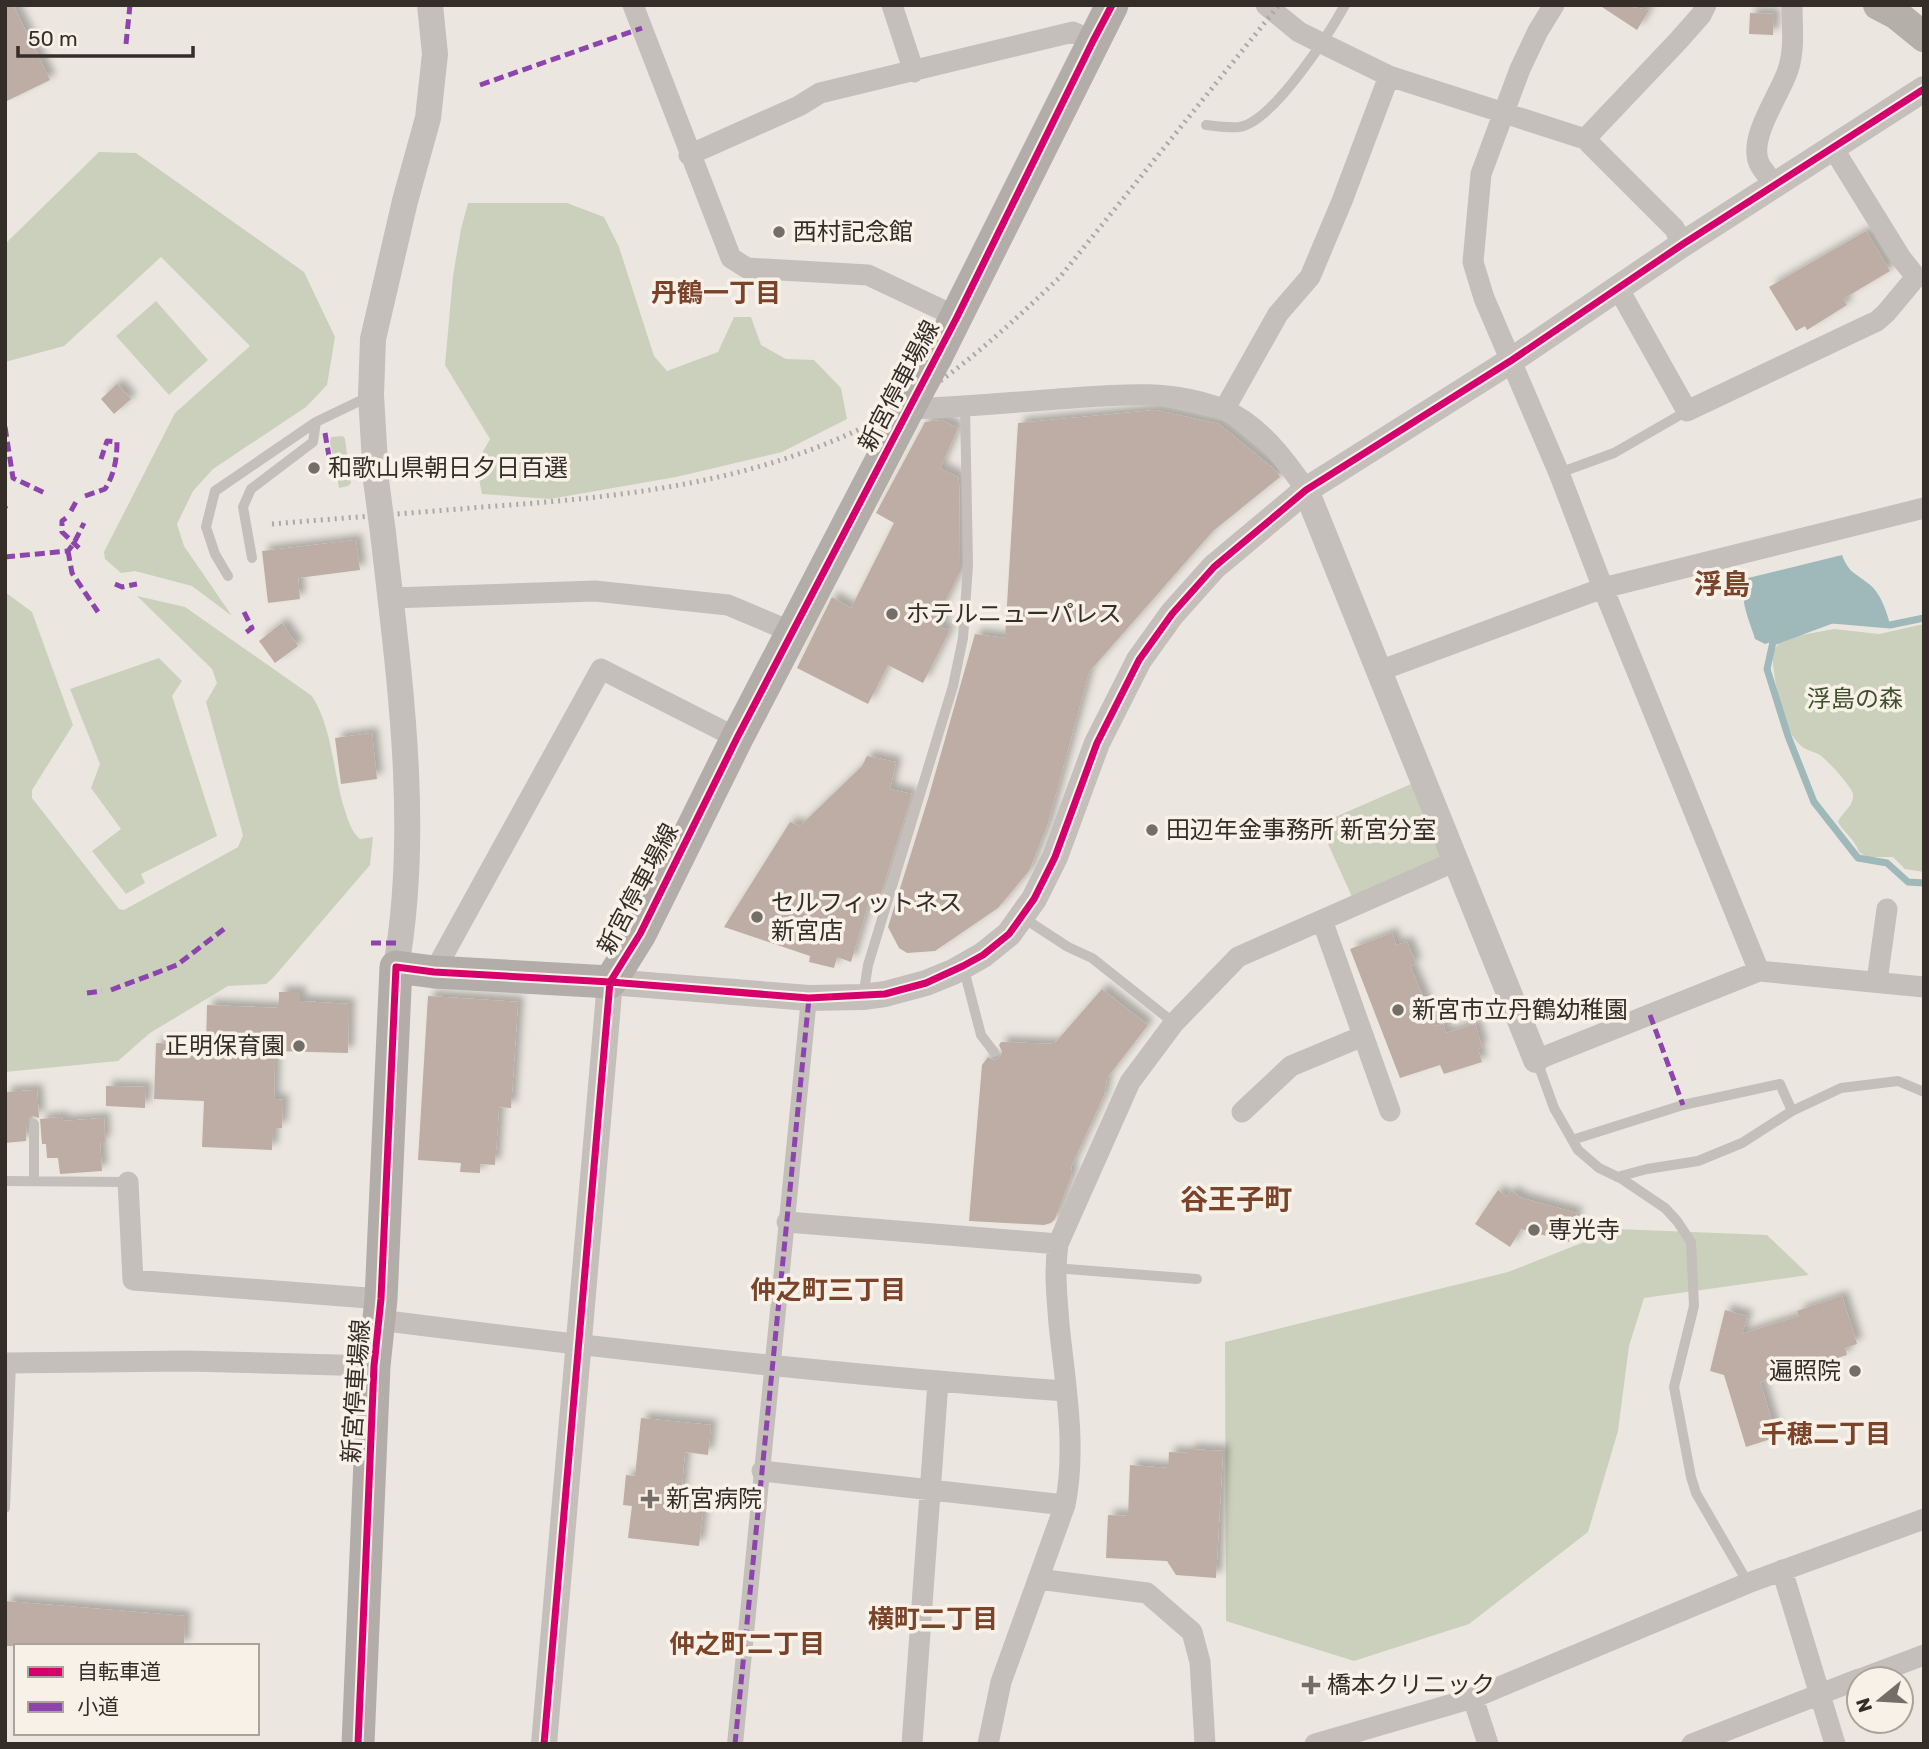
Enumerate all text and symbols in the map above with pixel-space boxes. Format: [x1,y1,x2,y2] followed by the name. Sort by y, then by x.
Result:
[18,14,192,58] scale bar
[28,26,78,51] text: 50 m
[793,218,913,246] place label: 西村記念館
[771,224,787,240] marker: 西村記念館
[651,278,781,309] district label: 丹鶴一丁目
[853,316,945,456] street label: 新宮停車場線
[328,454,568,482] place label: 和歌山県朝日夕日百選
[306,460,322,476] marker: 和歌山県朝日夕日百選
[1694,568,1750,601] district label: 浮島
[906,600,1122,628] place label: ホテルニューパレス
[884,606,900,622] marker: ホテルニューパレス
[1807,685,1903,713] park label: 浮島の森
[1166,816,1436,844] place label: 田辺年金事務所 新宮分室
[592,819,684,959] street label: 新宮停車場線
[1144,822,1160,838] marker: 田辺年金事務所 新宮分室
[771,889,963,945] place label: セルフィットネス 新宮店
[749,909,765,925] marker: セルフィットネス 新宮店
[1412,996,1628,1024] place label: 新宮市立丹鶴幼稚園
[1390,1002,1406,1018] marker: 新宮市立丹鶴幼稚園
[165,1032,285,1060] place label: 正明保育園
[291,1038,307,1054] marker: 正明保育園
[1180,1183,1292,1216] district label: 谷王子町
[1548,1216,1620,1244] place label: 専光寺
[1526,1222,1542,1238] marker: 専光寺
[750,1275,906,1306] district label: 仲之町三丁目
[337,1318,375,1464] street label: 新宮停車場線
[1769,1357,1841,1385] place label: 遍照院
[1847,1363,1863,1379] marker: 遍照院
[1761,1419,1891,1450] district label: 千穂二丁目
[666,1485,762,1513] place label: 新宮病院
[640,1489,660,1509] marker: 新宮病院
[868,1604,998,1635] district label: 横町二丁目
[669,1629,825,1660] district label: 仲之町二丁目
[14,1644,259,1735] legend
[77,1659,161,1684] text: 自転車道
[1845,1665,1915,1735] north arrow
[1327,1671,1495,1699] place label: 橋本クリニック
[1301,1675,1321,1695] marker: 橋本クリニック
[77,1694,119,1719] text: 小道
[1851,1695,1877,1715] text: N

